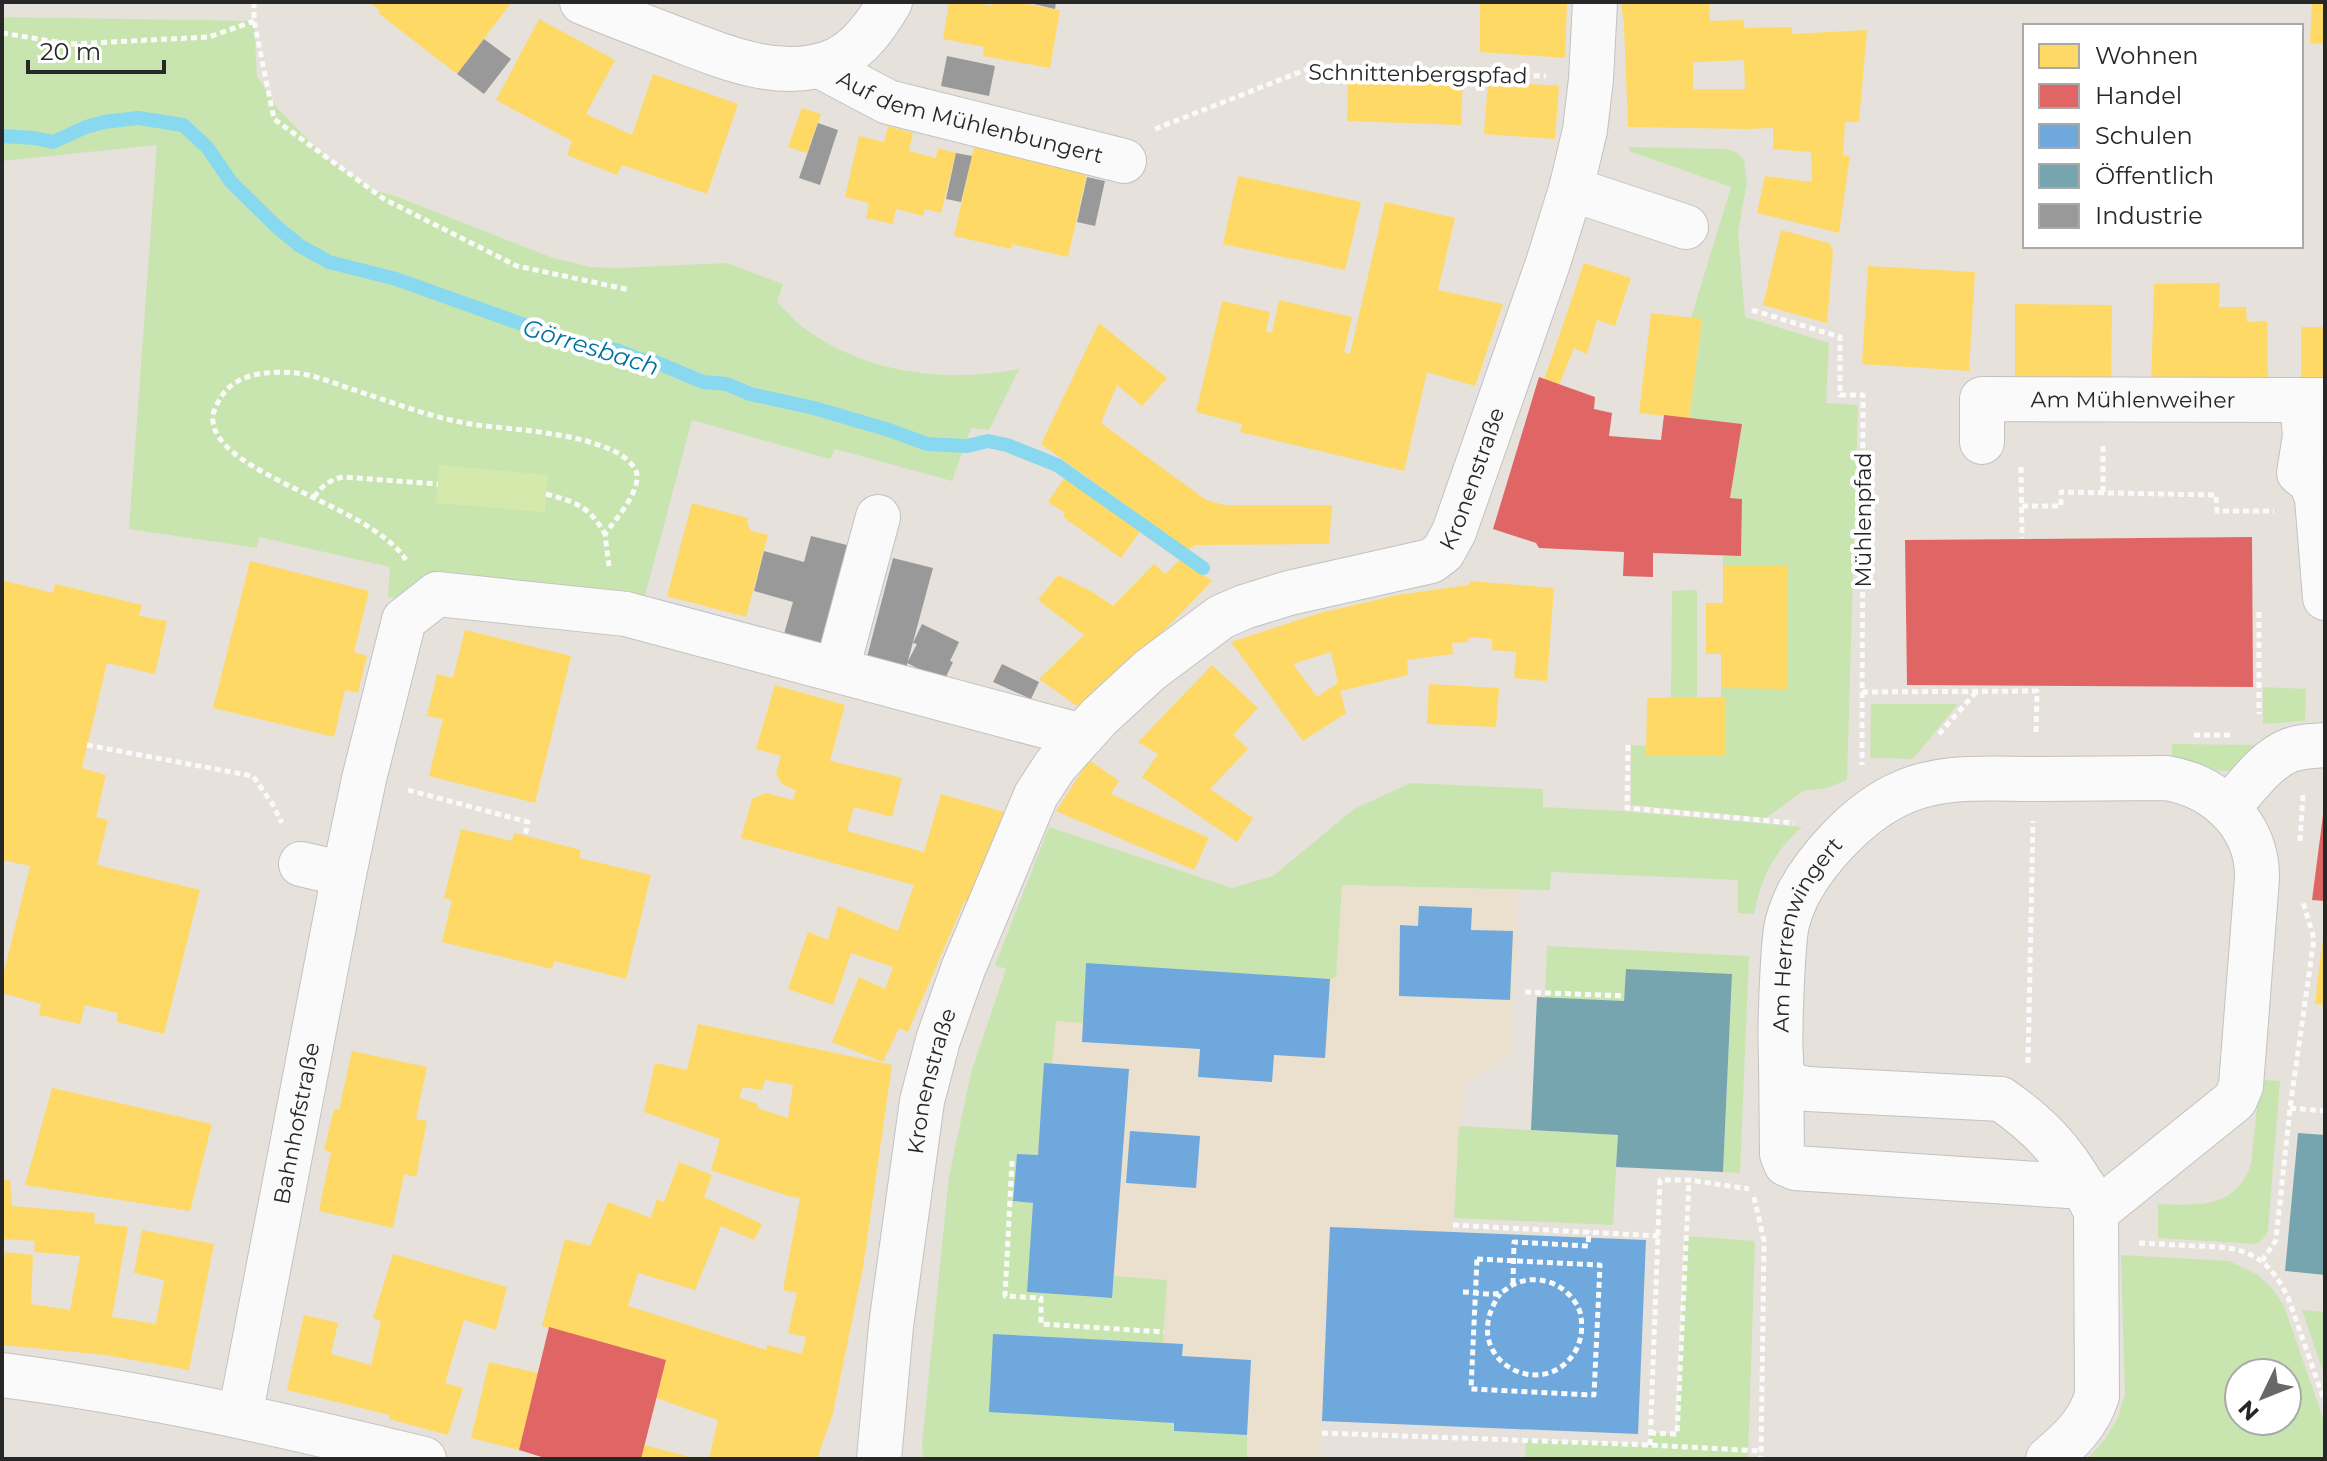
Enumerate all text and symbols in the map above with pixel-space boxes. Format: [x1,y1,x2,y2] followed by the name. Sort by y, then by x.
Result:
[28,24,164,74] scale bar
[2023,24,2303,248] legend
[40,37,101,66] text: 20 m
[2095,41,2199,70] text: Wohnen
[1308,59,1528,89] street label: Schnittenbergspfad
[833,64,1106,169] street label: Auf dem Mühlenbungert
[2095,81,2182,110] text: Handel
[2095,121,2193,150] text: Schulen
[2095,161,2214,190] text: Öffentlich
[2095,201,2203,230] text: Industrie
[519,313,663,381] water label: Görresbach
[2031,386,2235,413] street label: Am Mühlenweiher
[1433,404,1510,555] street label: Kronenstraße
[1850,453,1877,587] street label: Mühlenpfad
[1767,831,1848,1033] street label: Am Herrenwingert
[901,1004,962,1156] street label: Kronenstraße
[267,1040,325,1206] street label: Bahnhofstraße
[2223,1357,2303,1437] north arrow
[2233,1395,2265,1426] text: N

